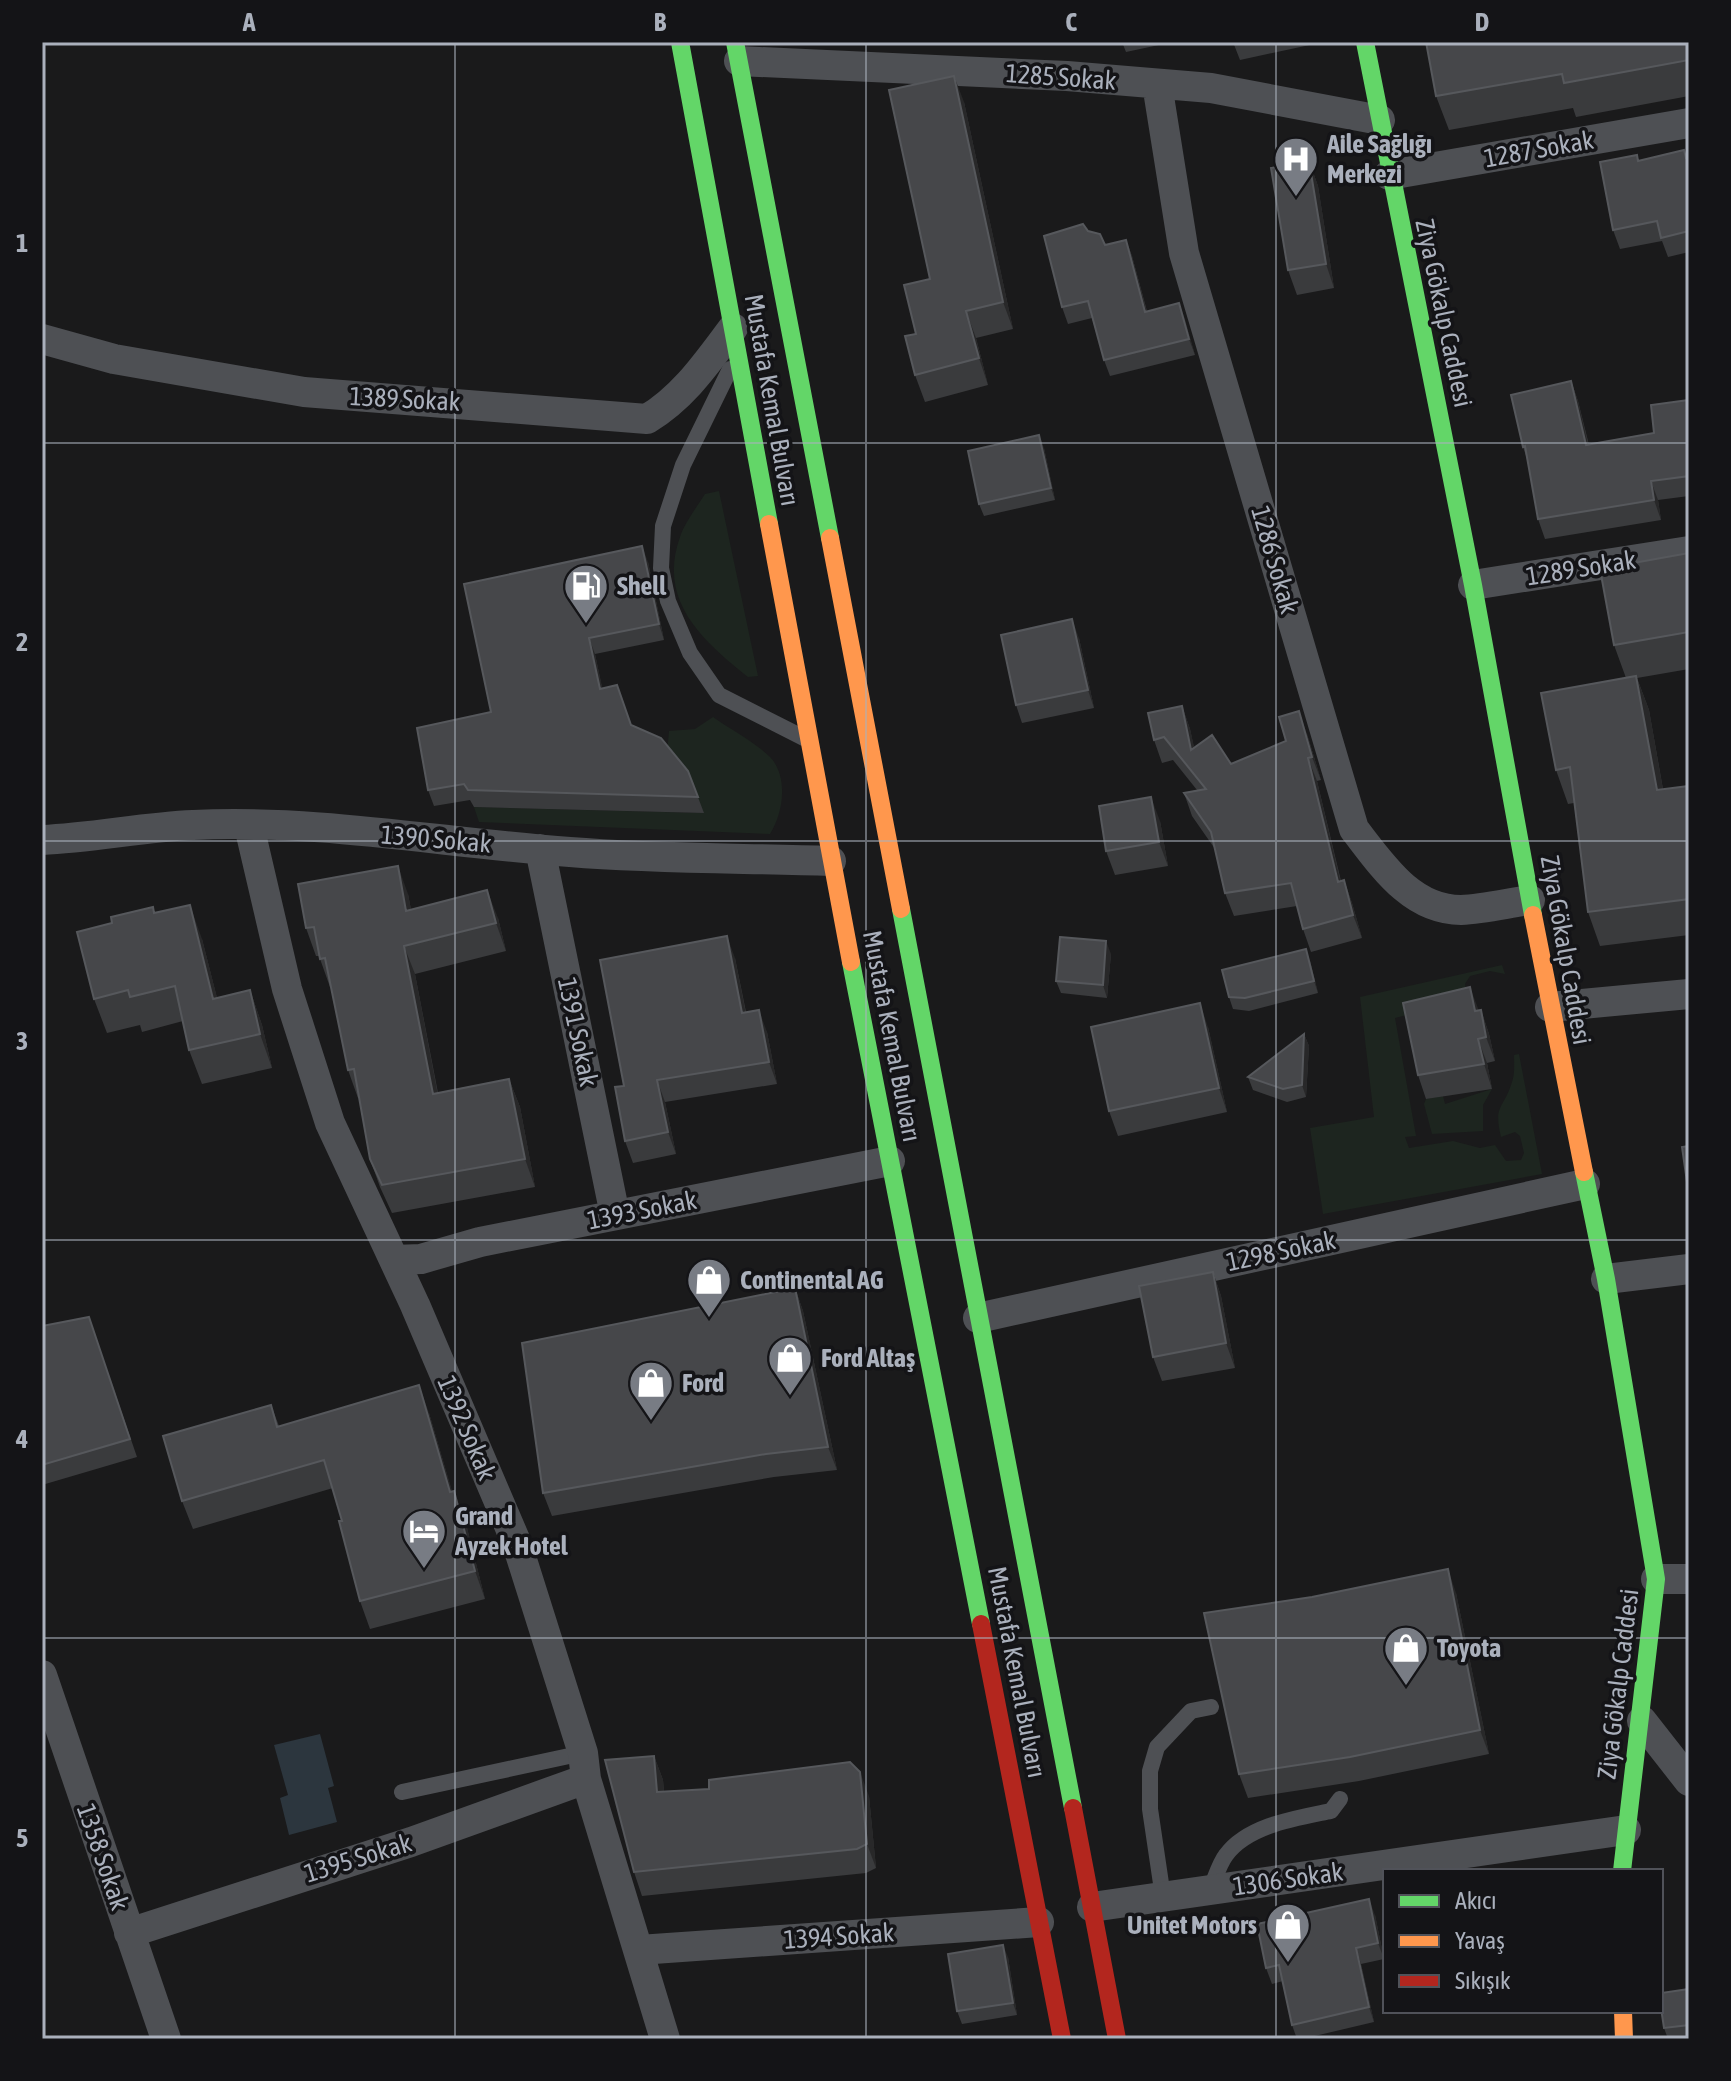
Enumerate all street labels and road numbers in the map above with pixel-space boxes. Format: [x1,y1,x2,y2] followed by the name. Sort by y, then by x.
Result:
[1005,58,1117,96] street label: 1285 Sokak
[1482,125,1596,173] street label: 1287 Sokak
[1409,216,1479,410] street label: Ziya Gökalp Caddesi
[739,292,805,508] street label: Mustafa Kemal Bulvarı
[349,381,461,417] street label: 1389 Sokak
[1245,503,1305,617] street label: 1286 Sokak
[1524,545,1638,591] street label: 1289 Sokak
[380,819,492,859] street label: 1390 Sokak
[1535,853,1597,1047] street label: Ziya Gökalp Caddesi
[857,928,927,1144] street label: Mustafa Kemal Bulvarı
[552,975,604,1089] street label: 1391 Sokak
[585,1185,699,1235] street label: 1393 Sokak
[1224,1225,1338,1277] street label: 1298 Sokak
[432,1371,502,1485] street label: 1392 Sokak
[982,1564,1052,1780] street label: Mustafa Kemal Bulvarı
[1591,1587,1645,1781] street label: Ziya Gökalp Caddesi
[71,1800,135,1914] street label: 1358 Sokak
[301,1827,415,1889] street label: 1395 Sokak
[1231,1856,1345,1902] street label: 1306 Sokak
[783,1917,895,1955] street label: 1394 Sokak

